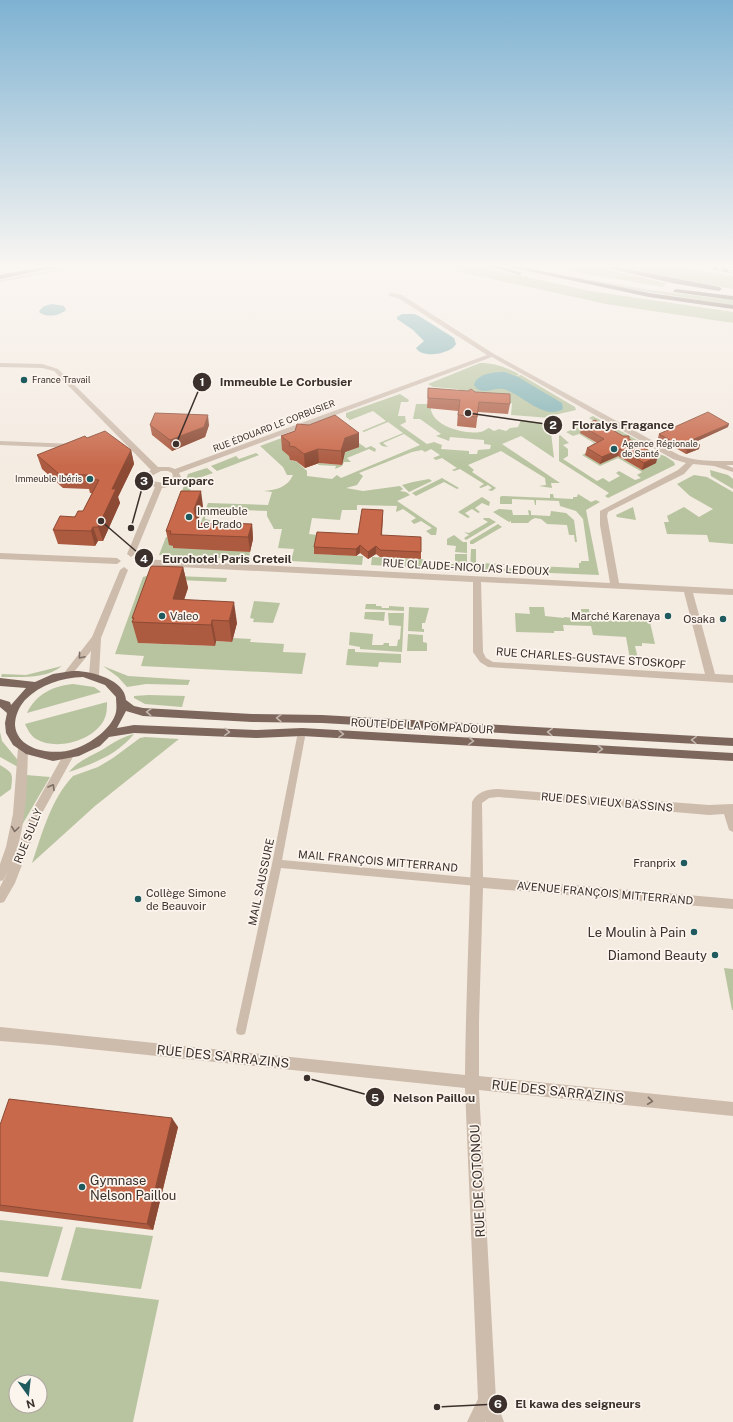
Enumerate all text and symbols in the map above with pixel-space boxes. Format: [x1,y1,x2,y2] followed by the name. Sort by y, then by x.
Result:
[192,370,361,394] callout: Immeuble Le Corbusier
[32,374,91,385] place label: France Travail
[19,375,29,385] marker: France Travail
[199,375,205,389] text: 1
[220,375,352,389] text: Immeuble Le Corbusier
[211,397,336,454] street label: RUE ÉDOUARD LE CORBUSIER
[543,413,682,437] callout: Floralys Fragance
[549,418,557,432] text: 2
[572,418,674,432] text: Floralys Fragance
[622,438,698,459] place label: Agence Régionale de Santé
[609,444,619,454] marker: Agence Régionale de Santé
[134,469,222,493] callout: Europarc
[15,473,82,484] place label: Immeuble Ibéris
[85,474,95,484] marker: Immeuble Ibéris
[140,474,148,488] text: 3
[162,474,214,488] text: Europarc
[197,505,248,530] place label: Immeuble Le Prado
[184,512,194,522] marker: Immeuble Le Prado
[134,546,300,570] callout: Eurohotel Paris Creteil
[140,552,148,566] text: 4
[162,552,292,566] text: Eurohotel Paris Creteil
[382,557,550,577] street label: RUE CLAUDE-NICOLAS LEDOUX
[170,610,199,622] place label: Valeo
[571,610,660,622] place label: Marché Karenaya
[157,611,167,621] marker: Valeo
[663,611,673,621] marker: Marché Karenaya
[683,613,715,625] place label: Osaka
[718,614,728,624] marker: Osaka
[496,645,686,671] street label: RUE CHARLES-GUSTAVE STOSKOPF
[79,652,86,659] one-way arrow
[146,708,152,716] one-way arrow
[276,714,282,722] one-way arrow
[350,716,494,736] street label: ROUTE DE LA POMPADOUR
[547,727,553,736] one-way arrow
[224,728,230,737] one-way arrow
[338,729,344,738] one-way arrow
[691,735,697,744] one-way arrow
[468,737,474,746] one-way arrow
[597,745,603,753] one-way arrow
[47,784,54,791] one-way arrow
[540,790,674,814] street label: RUE DES VIEUX BASSINS
[12,807,45,865] street label: RUE SULLY
[11,826,20,832] one-way arrow
[246,837,276,927] street label: MAIL SAUSSURE
[298,848,459,875] street label: MAIL FRANÇOIS MITTERRAND
[633,857,676,869] place label: Franprix
[679,858,689,868] marker: Franprix
[516,879,694,908] street label: AVENUE FRANÇOIS MITTERRAND
[146,887,226,912] place label: Collège Simone de Beauvoir
[133,894,143,904] marker: Collège Simone de Beauvoir
[588,925,686,940] place label: Le Moulin à Pain
[689,927,699,937] marker: Le Moulin à Pain
[608,948,707,963] place label: Diamond Beauty
[710,950,720,960] marker: Diamond Beauty
[156,1042,290,1071] street label: RUE DES SARRAZINS
[491,1077,625,1106] street label: RUE DES SARRAZINS
[365,1085,483,1109] callout: Nelson Paillou
[371,1091,379,1105] text: 5
[393,1091,475,1105] text: Nelson Paillou
[647,1096,654,1105] one-way arrow
[467,1124,488,1238] street label: RUE DE COTONOU
[90,1173,176,1203] place label: Gymnase Nelson Paillou
[77,1182,87,1192] marker: Gymnase Nelson Paillou
[8,1374,48,1414] north arrow
[488,1392,649,1416] callout: El kawa des seigneurs
[25,1397,36,1411] text: N
[494,1397,502,1411] text: 6
[515,1397,641,1411] text: El kawa des seigneurs

